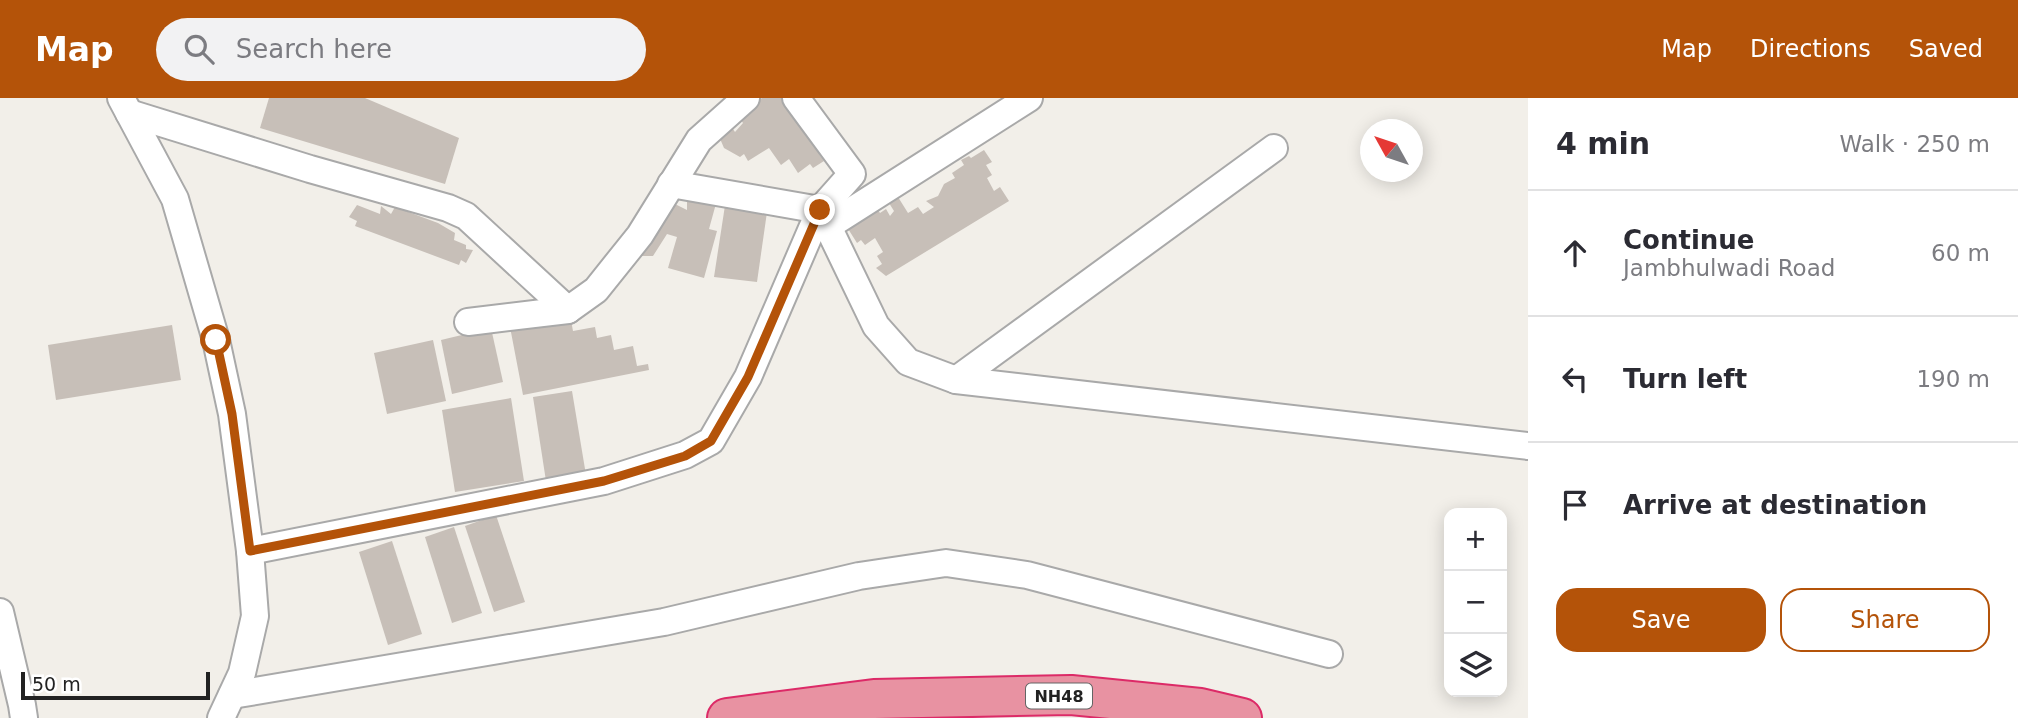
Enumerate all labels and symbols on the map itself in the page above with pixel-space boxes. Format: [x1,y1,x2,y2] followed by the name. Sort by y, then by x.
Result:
[1360,119,1423,182] north arrow
[804,194,835,225] route end
[200,324,231,355] route start
[21,669,210,701] scale bar
[1026,684,1092,708] road number: NH48

